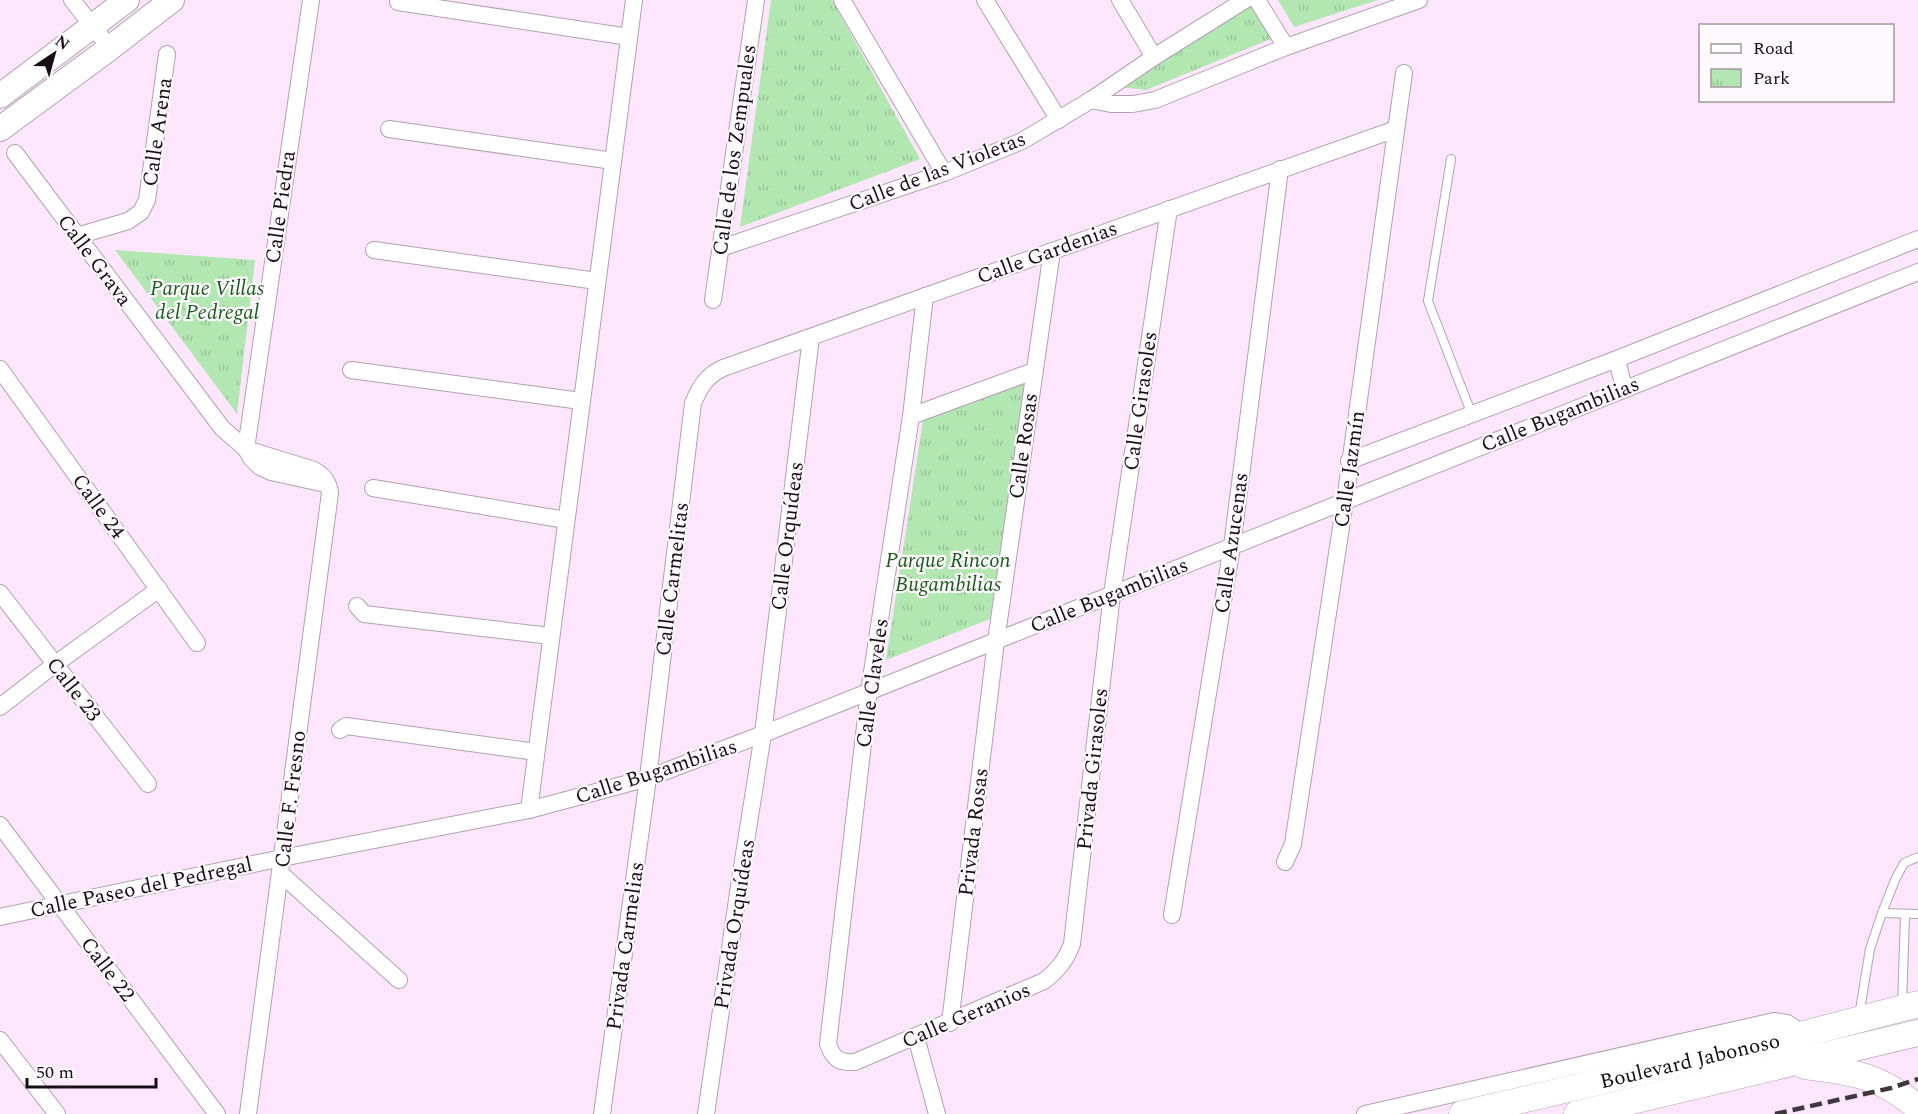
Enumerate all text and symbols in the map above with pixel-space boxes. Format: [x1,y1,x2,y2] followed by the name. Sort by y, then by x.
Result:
[24,24,84,84] north arrow
[1699,24,1894,102] legend
[50,29,75,56] text: N
[1753,35,1794,62] text: Road
[704,43,766,258] street label: Calle de los Zempuales
[1753,65,1790,92] text: Park
[135,75,182,189] street label: Calle Arena
[844,123,1031,220] street label: Calle de las Violetas
[257,148,305,266] street label: Calle Piedra
[49,208,140,314] street label: Calle Grava
[972,213,1122,293] street label: Calle Gardenias
[150,273,265,329] park label: Parque Villas del Pedregal
[1115,329,1167,473] street label: Calle Girasoles
[1476,369,1645,461] street label: Calle Bugambilias
[1001,391,1047,501] street label: Calle Rosas
[1326,409,1374,530] street label: Calle Jazmín
[763,460,813,612] street label: Calle Orquídeas
[63,467,133,546] street label: Calle 24
[1206,471,1258,616] street label: Calle Azucenas
[648,500,698,658] street label: Calle Carmelitas
[885,545,1011,601] park label: Parque Rincon Bugambilias
[1025,550,1194,642] street label: Calle Bugambilias
[848,616,898,750] street label: Calle Claveles
[38,651,109,729] street label: Calle 23
[1069,686,1117,852] street label: Privada Girasoles
[267,728,315,870] street label: Calle F. Fresno
[571,731,741,813] street label: Calle Bugambilias
[950,766,998,898] street label: Privada Rosas
[706,837,764,1012] street label: Privada Orquídeas
[27,849,255,927] street label: Calle Paseo del Pedregal
[598,860,654,1032] street label: Privada Carmelias
[72,930,142,1009] street label: Calle 22
[897,974,1036,1057] street label: Calle Geranios
[1597,1025,1783,1098] street label: Boulevard Jabonoso
[27,1051,156,1089] scale bar
[36,1059,74,1086] text: 50 m

